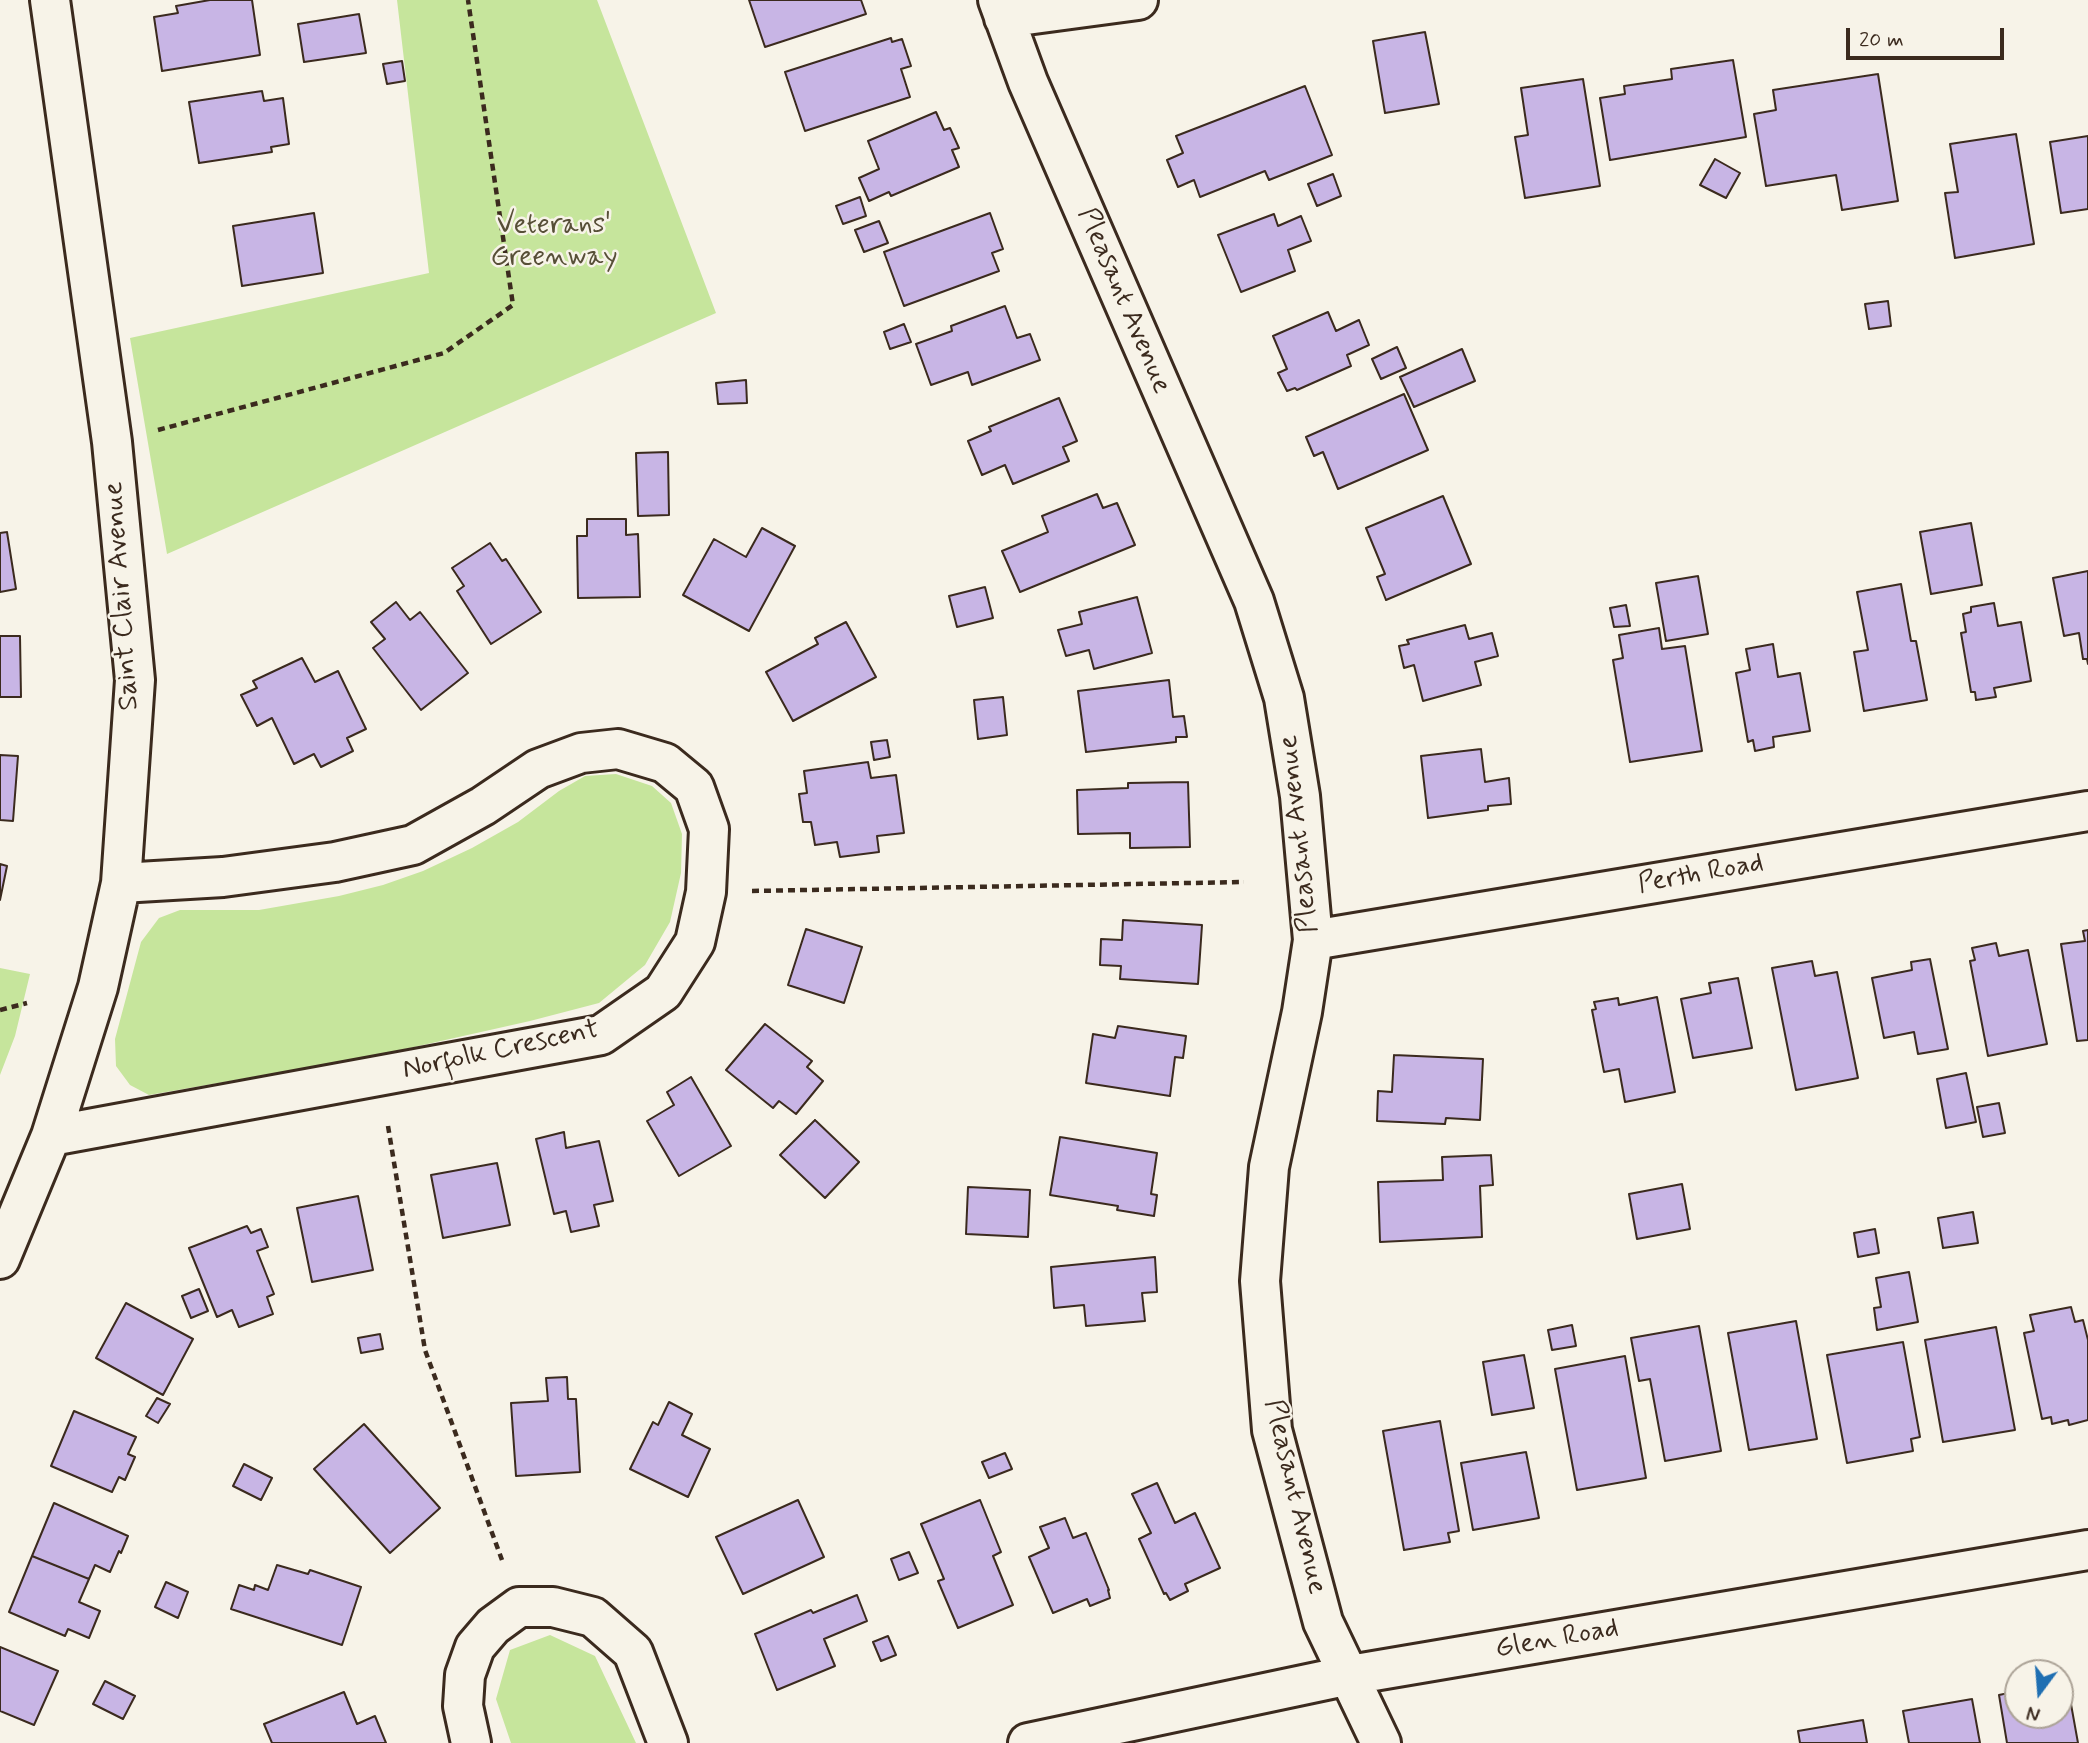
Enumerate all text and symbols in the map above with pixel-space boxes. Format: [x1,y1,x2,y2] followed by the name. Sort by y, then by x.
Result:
[1850,14,2008,58] scale bar
[1859,26,1904,54] text: 20 m
[1069,203,1177,399] street label: Pleasant Avenue
[490,209,618,275] park label: Veterans' Greenway
[98,480,148,712] street label: Saint Clair Avenue
[1273,733,1327,935] street label: Pleasant Avenue
[1636,847,1766,903] street label: Perth Road
[400,1014,602,1088] street label: Norfolk Crescent
[1255,1396,1333,1598] street label: Pleasant Avenue
[1493,1613,1621,1667] street label: Glen Road
[2004,1659,2074,1729] north arrow
[2024,1699,2043,1727] text: N

